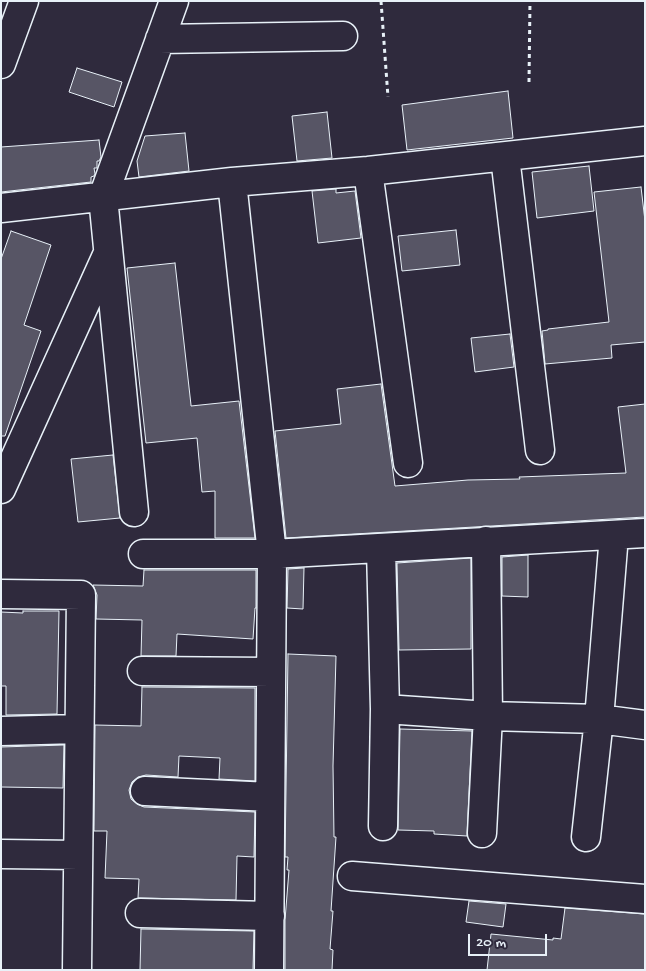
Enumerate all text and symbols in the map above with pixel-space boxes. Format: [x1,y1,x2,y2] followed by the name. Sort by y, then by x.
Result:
[471,924,550,956] scale bar
[476,934,506,952] text: 20 m

